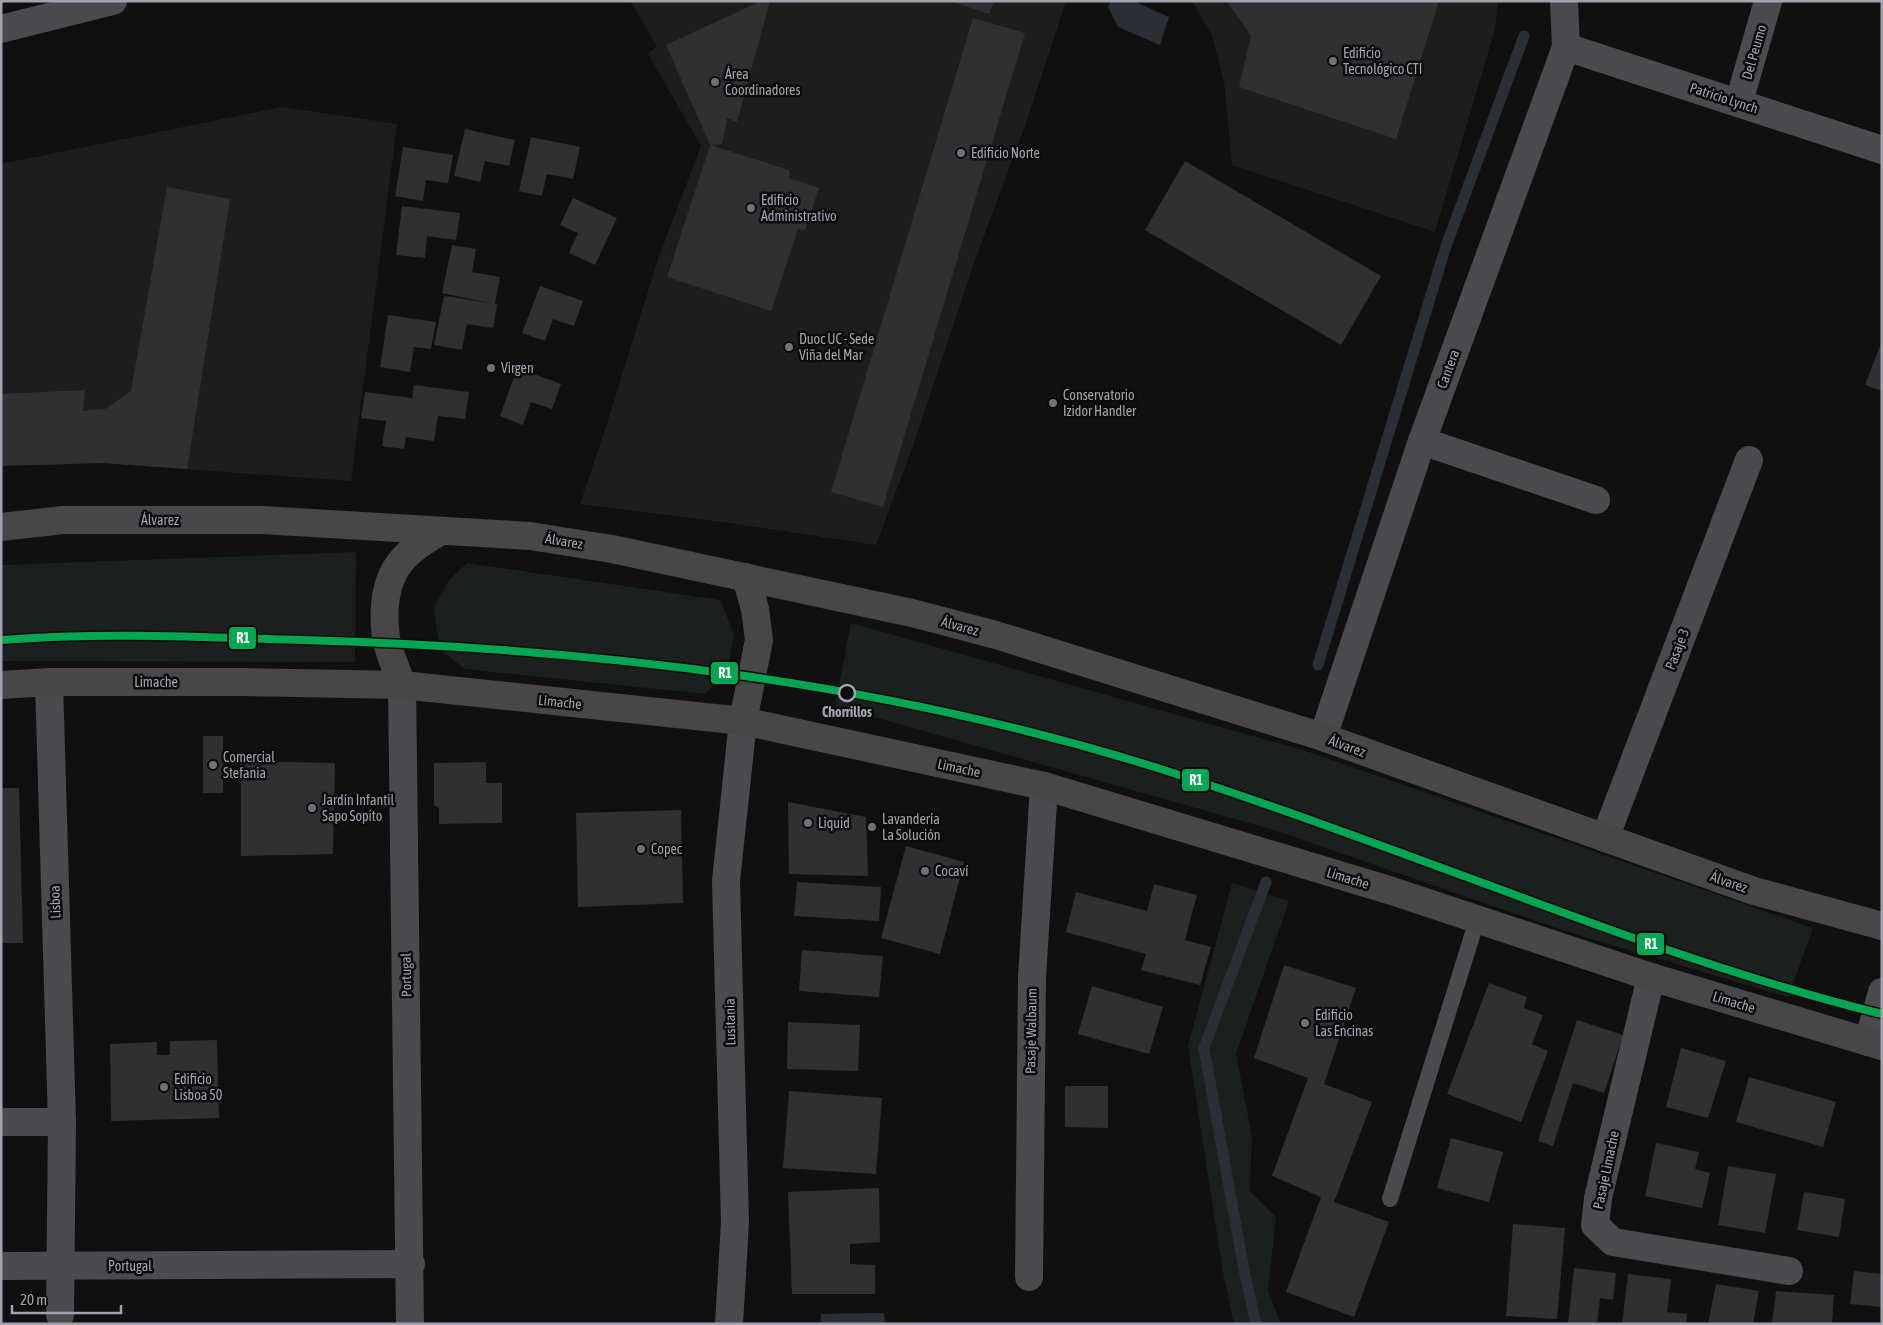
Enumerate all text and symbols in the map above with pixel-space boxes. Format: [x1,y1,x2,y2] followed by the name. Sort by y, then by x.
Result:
[1739,23,1769,81] street label: Del Peumo
[1343,45,1422,77] place label: Edificio Tecnológico CTI
[1327,55,1339,67] marker: Edificio Tecnológico CTI
[725,66,800,98] place label: Área Coordinadores
[709,76,721,88] marker: Área Coordinadores
[1688,79,1760,117] street label: Patricio Lynch
[971,145,1040,161] place label: Edificio Norte
[955,147,967,159] marker: Edificio Norte
[761,192,837,224] place label: Edificio Administrativo
[745,202,757,214] marker: Edificio Administrativo
[799,331,874,363] place label: Duoc UC - Sede Viña del Mar
[783,341,795,353] marker: Duoc UC - Sede Viña del Mar
[1434,347,1462,391] street label: Cantera
[501,360,534,376] place label: Virgen
[485,362,497,374] marker: Virgen
[1063,387,1137,419] place label: Conservatorio Izidor Handler
[1047,397,1059,409] marker: Conservatorio Izidor Handler
[141,512,179,528] street label: Álvarez
[544,530,584,552] street label: Álvarez
[940,613,980,639] street label: Álvarez
[228,626,257,650] line badge: R1
[1662,626,1692,672] street label: Pasaje 3
[236,630,250,646] text: R1
[710,661,739,685] line badge: R1
[718,665,732,681] text: R1
[134,674,178,690] street label: Limache
[838,684,856,702] marker: Chorrillos
[538,692,582,712] street label: Limache
[822,704,872,720] place label: Chorrillos
[1326,732,1368,760] street label: Álvarez
[223,749,275,781] place label: Comercial Stefania
[936,756,982,780] street label: Limache
[207,759,219,771] marker: Comercial Stefania
[1181,768,1210,792] line badge: R1
[1189,772,1203,788] text: R1
[322,792,394,824] place label: Jardín Infantil Sapo Sopito
[306,802,318,814] marker: Jardín Infantil Sapo Sopito
[882,811,941,843] place label: Lavandería La Solución
[818,815,850,831] place label: Liquid
[802,817,814,829] marker: Liquid
[866,821,878,833] marker: Lavandería La Solución
[651,841,683,857] place label: Copec
[635,843,647,855] marker: Copec
[935,863,969,879] place label: Cocaví
[1325,864,1371,892] street label: Limache
[919,865,931,877] marker: Cocaví
[1708,868,1750,896] street label: Álvarez
[46,885,64,919] street label: Lisboa
[1636,932,1665,956] line badge: R1
[1644,936,1658,952] text: R1
[398,953,414,997] street label: Portugal
[1022,988,1040,1074] street label: Pasaje Walbaum
[1711,988,1757,1016] street label: Limache
[722,998,738,1046] street label: Lusitania
[1315,1007,1373,1039] place label: Edificio Las Encinas
[1299,1017,1311,1029] marker: Edificio Las Encinas
[174,1071,223,1103] place label: Edificio Lisboa 50
[158,1081,170,1093] marker: Edificio Lisboa 50
[1590,1129,1622,1211] street label: Pasaje Limache
[108,1258,152,1274] street label: Portugal
[12,1282,121,1314] scale bar
[20,1291,47,1308] text: 20 m

